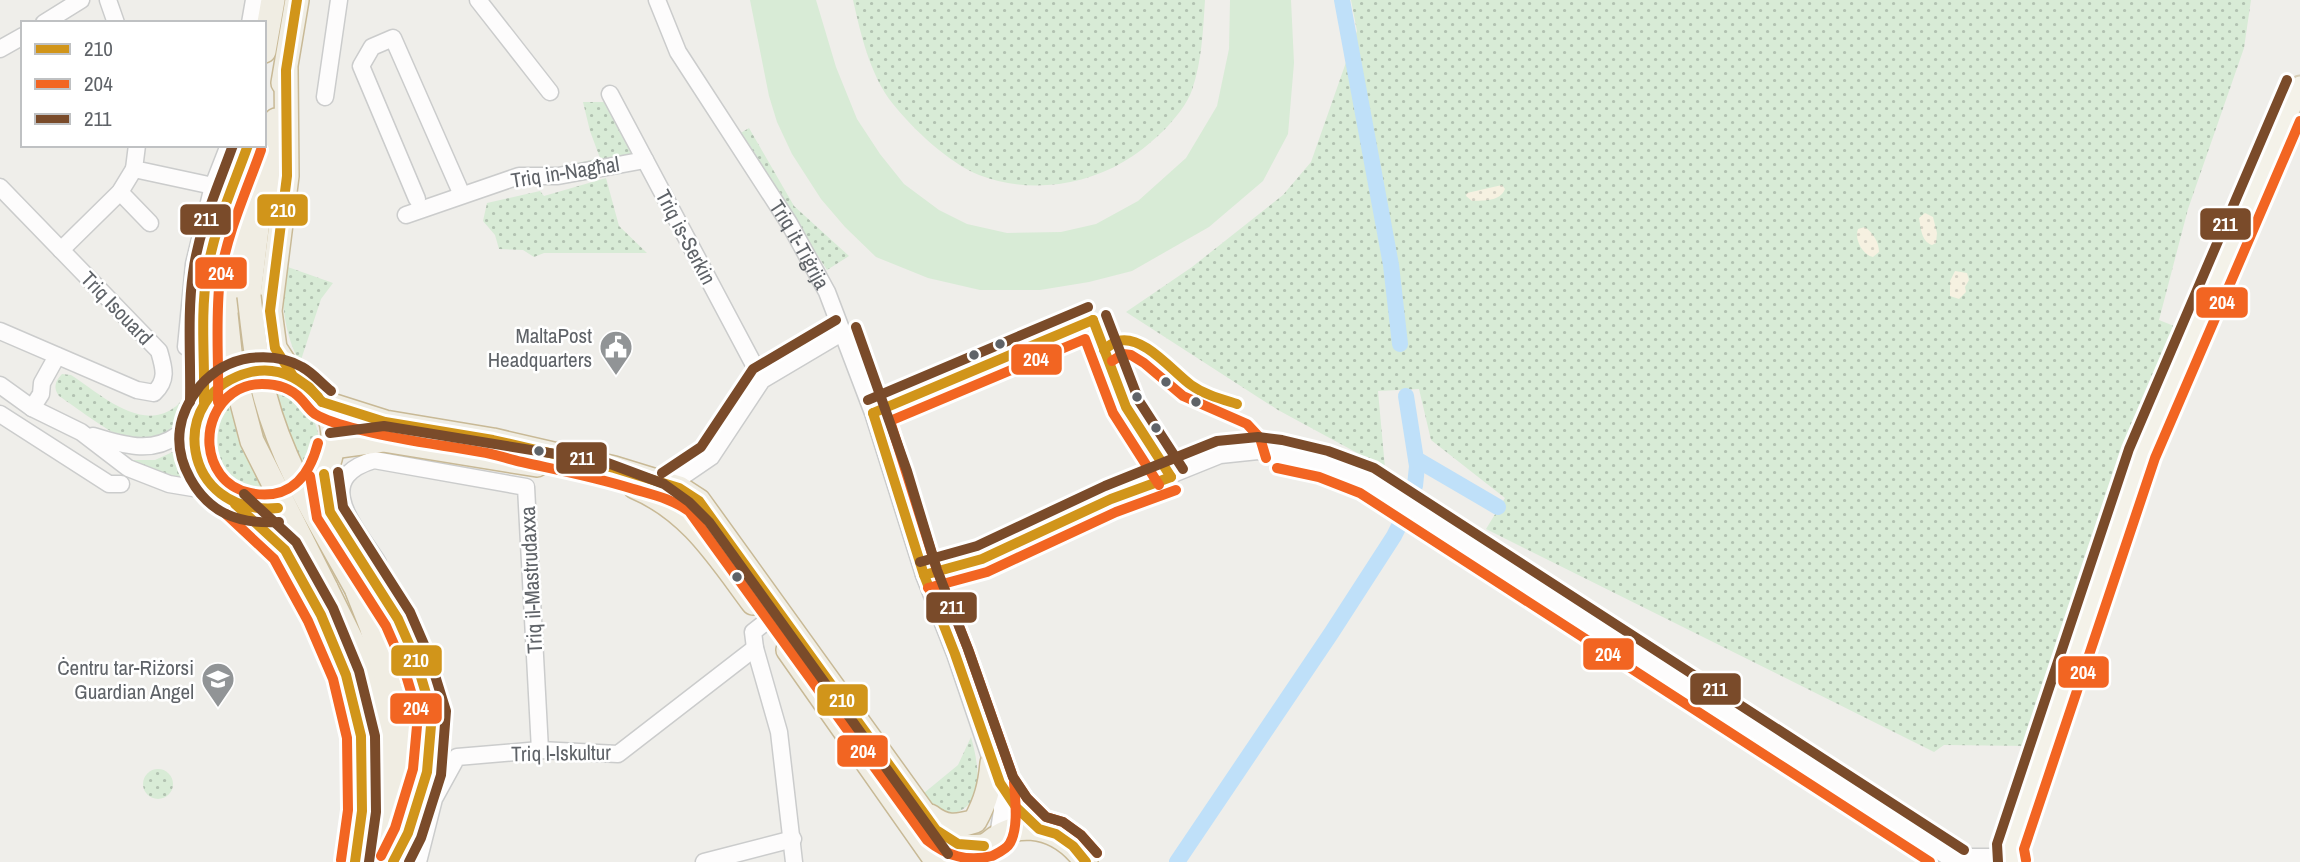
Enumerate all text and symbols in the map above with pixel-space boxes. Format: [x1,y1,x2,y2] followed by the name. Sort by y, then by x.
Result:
[21,21,266,147] legend
[84,34,113,63] text: 210
[84,69,113,98] text: 204
[84,104,112,133] text: 211
[509,149,621,195] street label: Triq in-Nagħal
[649,184,723,290] street label: Triq is-Serkin
[256,193,309,227] line badge: 210
[763,194,837,295] street label: Triq it-Tiġrija
[270,197,296,223] text: 210
[179,203,232,236] line badge: 211
[193,206,219,232] text: 211
[2199,207,2252,241] line badge: 211
[2212,211,2238,237] text: 211
[194,256,248,290] line badge: 204
[208,260,234,286] text: 204
[75,265,159,351] street label: Triq Isouard
[2195,286,2249,319] line badge: 204
[2209,289,2235,315] text: 204
[488,321,592,374] place label: MaltaPost Headquarters
[597,328,635,377] public building icon: MaltaPost Headquarters
[993,337,1007,351] unlabelled marker
[1010,343,1063,376] line badge: 204
[1023,346,1049,372] text: 204
[967,348,981,362] unlabelled marker
[1159,375,1173,389] unlabelled marker
[1130,390,1144,404] unlabelled marker
[1189,395,1203,409] unlabelled marker
[1149,421,1163,435] unlabelled marker
[555,441,608,475] line badge: 211
[532,444,546,458] unlabelled marker
[569,445,595,471] text: 211
[513,505,549,655] street label: Triq il-Mastrudaxxa
[730,570,744,584] unlabelled marker
[925,591,978,624] line badge: 211
[939,594,965,620] text: 211
[1582,637,1635,671] line badge: 204
[1595,641,1621,667] text: 204
[390,644,443,677] line badge: 210
[403,647,429,673] text: 210
[57,653,194,706] place label: Ċentru tar-Riżorsi Guardian Angel
[2057,655,2110,689] line badge: 204
[2070,659,2096,685] text: 204
[199,660,237,709] school or university icon: Ċentru tar-Riżorsi Guardian Angel
[1689,672,1742,706] line badge: 211
[1702,676,1728,702] text: 211
[816,683,869,717] line badge: 210
[829,687,855,713] text: 210
[389,692,443,725] line badge: 204
[403,695,429,721] text: 204
[836,734,889,768] line badge: 204
[511,738,611,768] street label: Triq l-Iskultur
[850,738,876,764] text: 204

